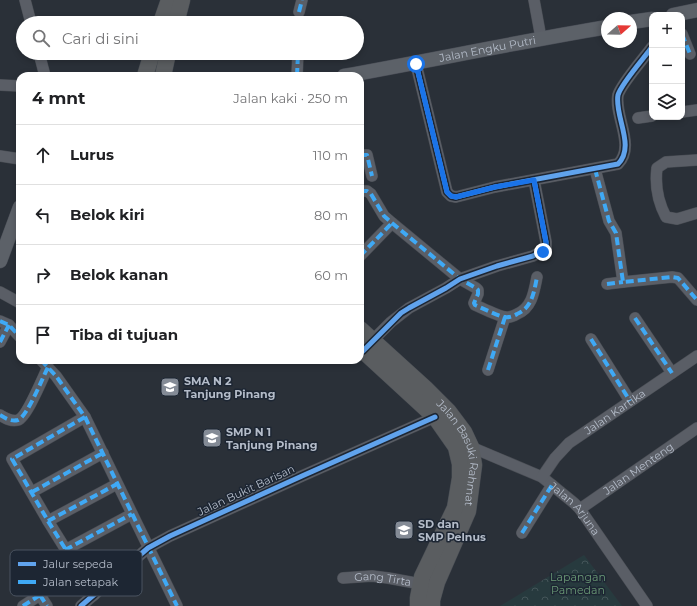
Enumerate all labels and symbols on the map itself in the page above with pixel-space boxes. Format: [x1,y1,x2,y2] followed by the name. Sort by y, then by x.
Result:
[601,12,637,48] north arrow
[437,33,537,65] street label: Jalan Engku Putri
[407,55,425,73] route start
[534,243,552,261] route end
[184,374,275,401] place label: SMA N 2 Tanjung Pinang
[159,376,181,398] school or university icon: SMA N 2 Tanjung Pinang
[581,386,648,438] street label: Jalan Kartika
[433,396,481,508] street label: Jalan Basuki Rahmat
[226,425,317,452] place label: SMP N 1 Tanjung Pinang
[201,427,223,449] school or university icon: SMP N 1 Tanjung Pinang
[600,439,676,498] street label: Jalan Menteng
[194,461,297,519] street label: Jalan Bukit Barisan
[546,478,603,538] street label: Jalan Arjuna
[418,517,486,544] place label: SD dan SMP Pelnus
[393,519,415,541] school or university icon: SD dan SMP Pelnus
[10,550,142,596] legend
[42,557,113,571] text: Jalur sepeda
[354,569,412,589] street label: Gang Tirta
[550,570,606,597] park label: Lapangan Pamedan
[42,575,118,589] text: Jalan setapak

